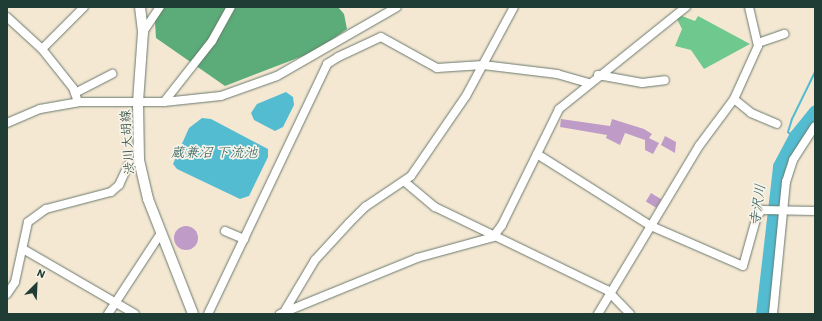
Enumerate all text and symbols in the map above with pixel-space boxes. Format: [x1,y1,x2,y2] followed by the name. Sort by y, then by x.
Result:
[118,109,138,175] street label: 渋川大胡線
[170,145,258,161] water label: 蔵兼沼 下流池
[747,183,769,227] water label: 寺沢川
[16,265,56,305] north arrow
[35,266,47,281] text: N

